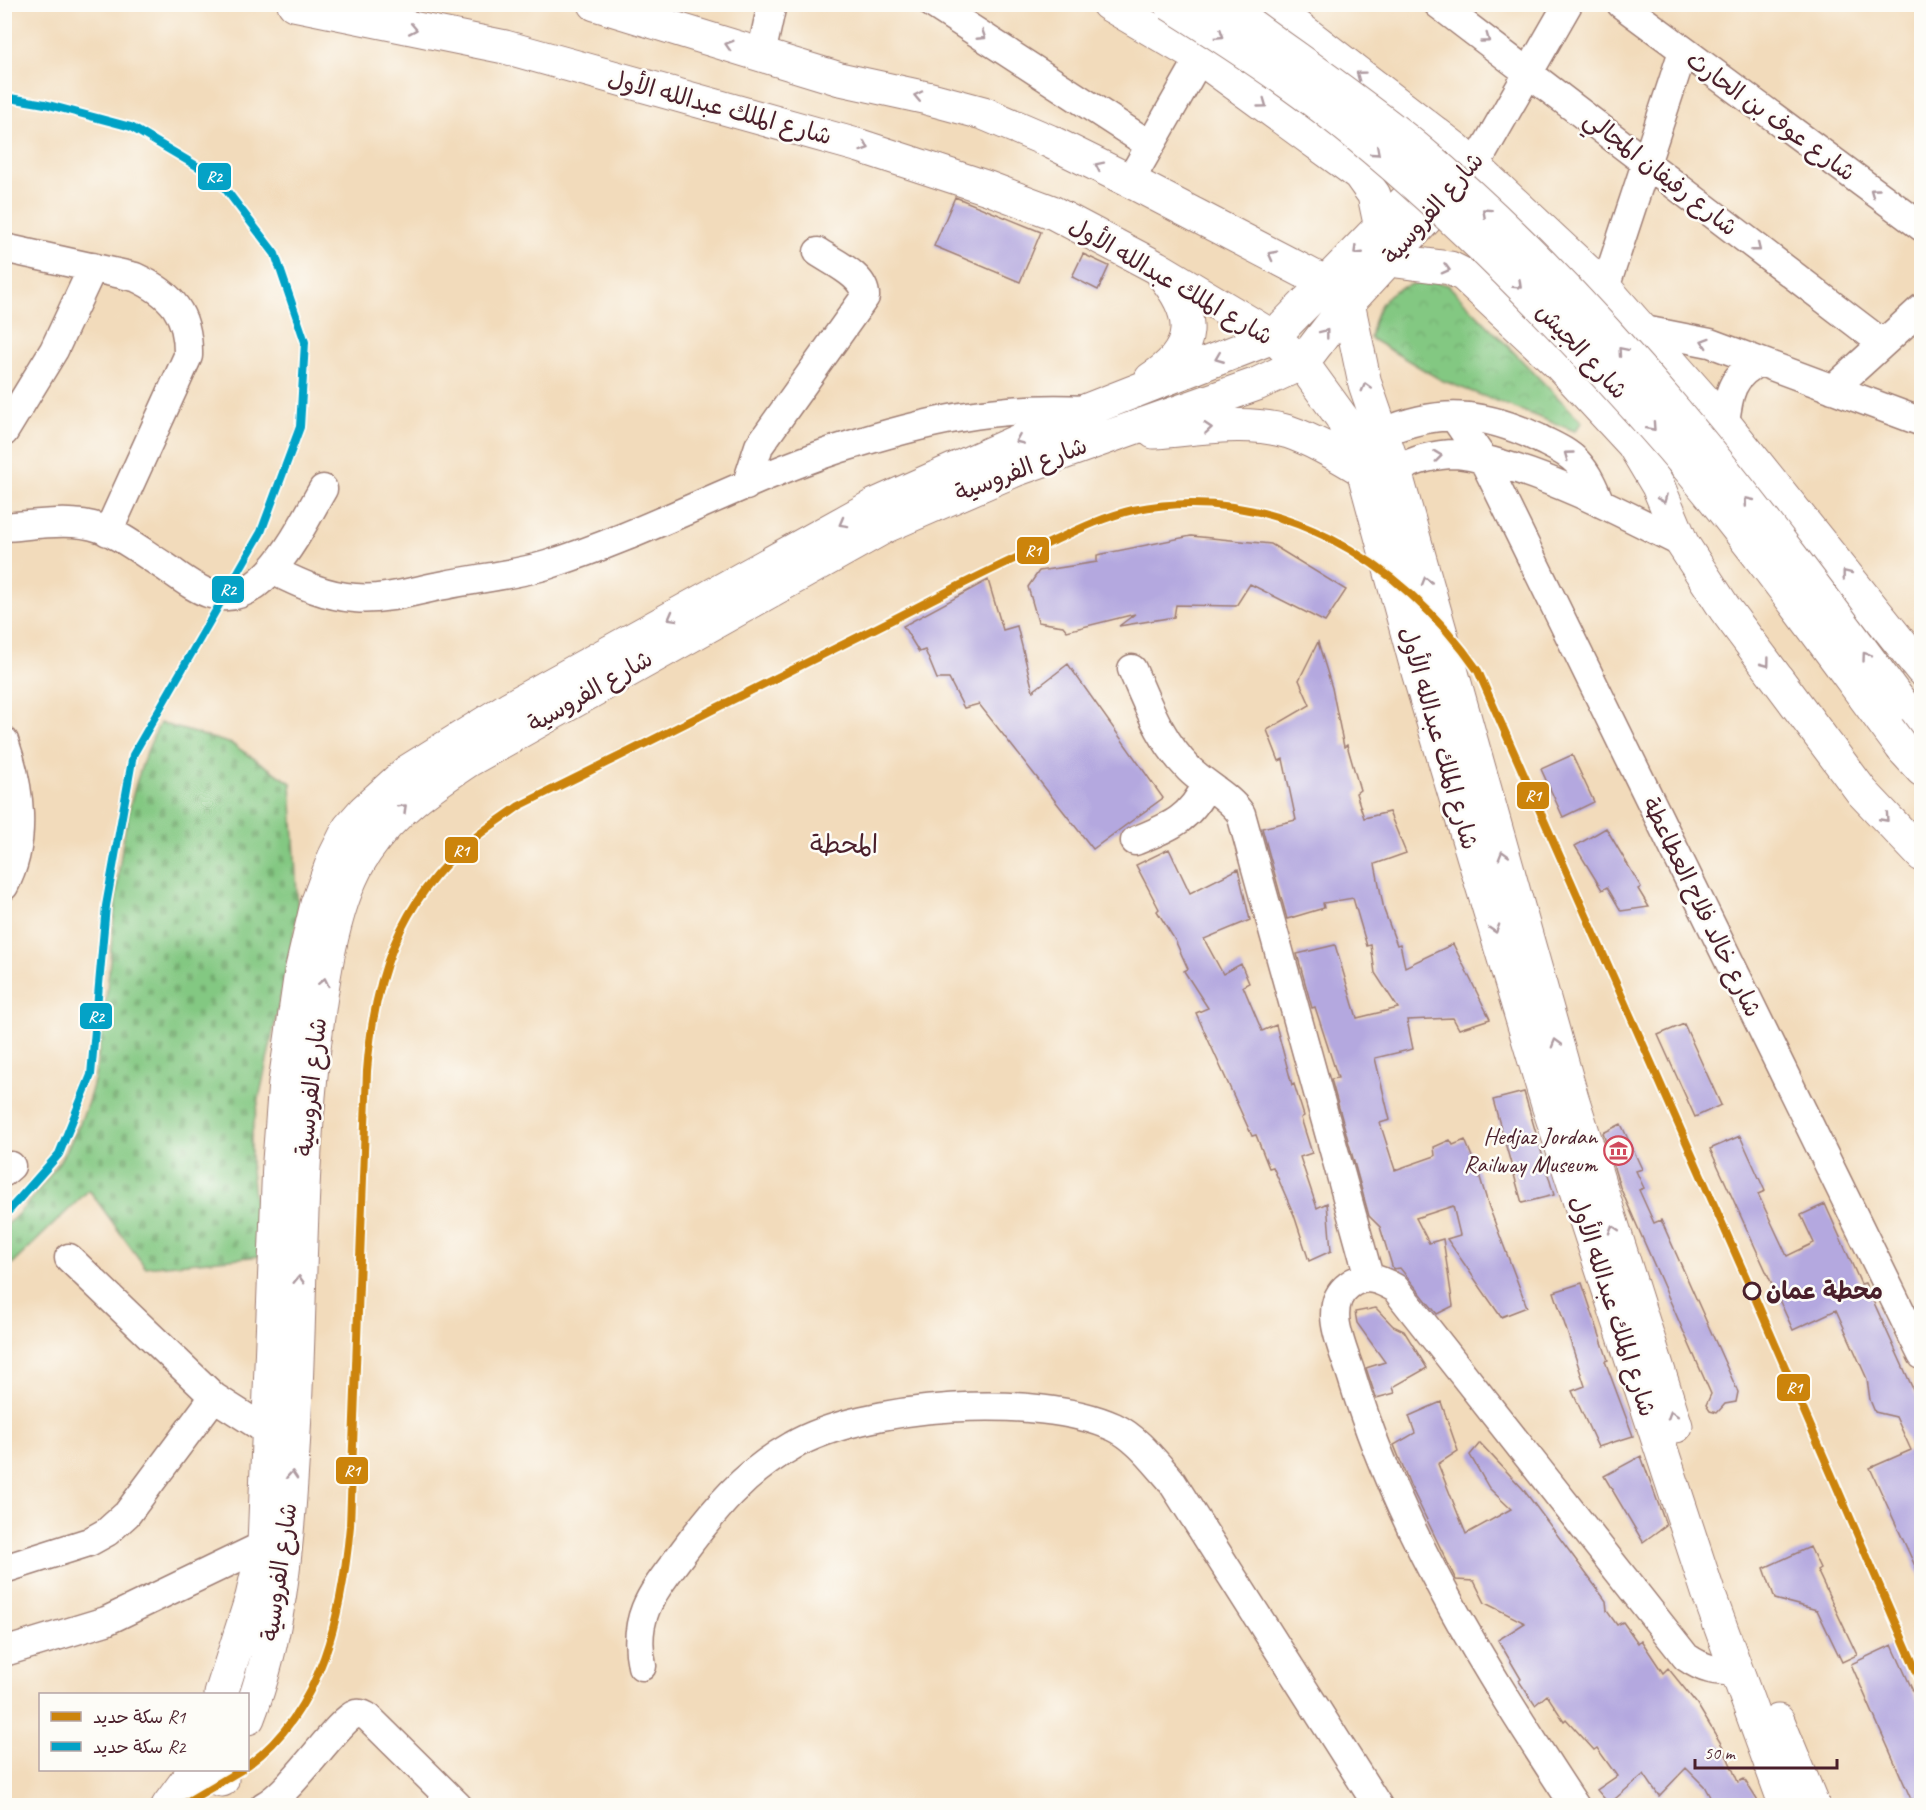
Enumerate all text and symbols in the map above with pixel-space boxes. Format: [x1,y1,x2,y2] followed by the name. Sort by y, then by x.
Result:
[407,21,417,34] one-way arrow
[1214,28,1224,40] one-way arrow
[975,29,986,40] one-way arrow
[1479,32,1490,43] one-way arrow
[725,40,735,52] one-way arrow
[1679,44,1862,189] street label: شارع عوف بن الحارث
[604,61,836,153] street label: شارع الملك عبدالله الأول
[1356,72,1367,83] one-way arrow
[913,90,923,103] one-way arrow
[1257,97,1268,108] one-way arrow
[1574,104,1744,247] street label: شارع رفيفان المجالي
[859,140,870,153] one-way arrow
[1369,144,1380,155] one-way arrow
[1376,146,1492,272] street label: شارع الفروسية
[1094,161,1105,173] one-way arrow
[197,162,232,191] line badge: R2
[206,167,224,187] text: R2
[1870,188,1881,199] one-way arrow
[1482,208,1493,219] one-way arrow
[1063,209,1279,353] street label: شارع الملك عبدالله الأول
[1750,240,1761,251] one-way arrow
[1353,244,1363,255] one-way arrow
[1268,251,1278,262] one-way arrow
[1441,261,1451,274] one-way arrow
[1511,277,1522,288] one-way arrow
[1528,297,1634,407] street label: شارع الجيش
[1318,328,1329,339] one-way arrow
[1700,337,1711,349] one-way arrow
[1619,347,1630,358] one-way arrow
[1214,351,1225,363] one-way arrow
[1361,382,1374,392] one-way arrow
[1645,420,1656,430] one-way arrow
[1203,422,1213,435] one-way arrow
[951,430,1092,510] street label: شارع الفروسية
[1014,433,1025,445] one-way arrow
[1433,450,1442,463] one-way arrow
[1563,451,1574,462] one-way arrow
[1656,492,1668,503] one-way arrow
[1744,497,1755,508] one-way arrow
[838,516,849,527] one-way arrow
[1016,536,1050,565] line badge: R1
[1025,541,1043,561] text: R1
[1843,570,1854,581] one-way arrow
[211,575,245,604] line badge: R2
[1421,576,1433,587] one-way arrow
[220,580,238,600] text: R2
[668,610,678,621] one-way arrow
[1391,623,1487,853] street label: شارع الملك عبدالله الأول
[522,643,659,741] street label: شارع الفروسية
[1862,651,1873,662] one-way arrow
[1758,657,1769,668] one-way arrow
[1516,781,1550,810] line badge: R1
[1525,786,1543,806] text: R1
[1634,792,1768,1023] street label: شارع خالد فلاح العطاعطة
[397,804,407,815] one-way arrow
[1878,811,1889,822] one-way arrow
[810,828,878,861] district label: المحطة
[444,836,479,864] line badge: R1
[453,841,471,861] text: R1
[1498,850,1510,861] one-way arrow
[1488,923,1500,934] one-way arrow
[317,977,330,987] one-way arrow
[79,1002,113,1030] line badge: R2
[88,1007,106,1027] text: R2
[289,1016,335,1158] street label: شارع الفروسية
[1551,1038,1563,1048] one-way arrow
[1464,1121,1598,1179] place label: Hedjaz Jordan Railway Museum
[1602,1134,1634,1166] museum icon: Hedjaz Jordan Railway Museum
[1561,1191,1665,1421] street label: شارع الملك عبدالله الأول
[1608,1224,1621,1235] one-way arrow
[293,1276,305,1285] one-way arrow
[1766,1276,1883,1306] place label: محطة عمان
[1743,1282,1761,1300] marker: محطة عمان
[1776,1373,1811,1402] line badge: R1
[1786,1378,1804,1398] text: R1
[1667,1410,1679,1421] one-way arrow
[335,1456,369,1485] line badge: R1
[344,1461,362,1481] text: R1
[285,1470,298,1479] one-way arrow
[254,1501,306,1643] street label: شارع الفروسية
[39,1693,249,1771] legend
[93,1706,186,1728] text: سكة حديد R1
[1695,1732,1838,1770] scale bar
[93,1736,187,1758] text: سكة حديد R2
[1704,1742,1737,1764] text: 50 m

